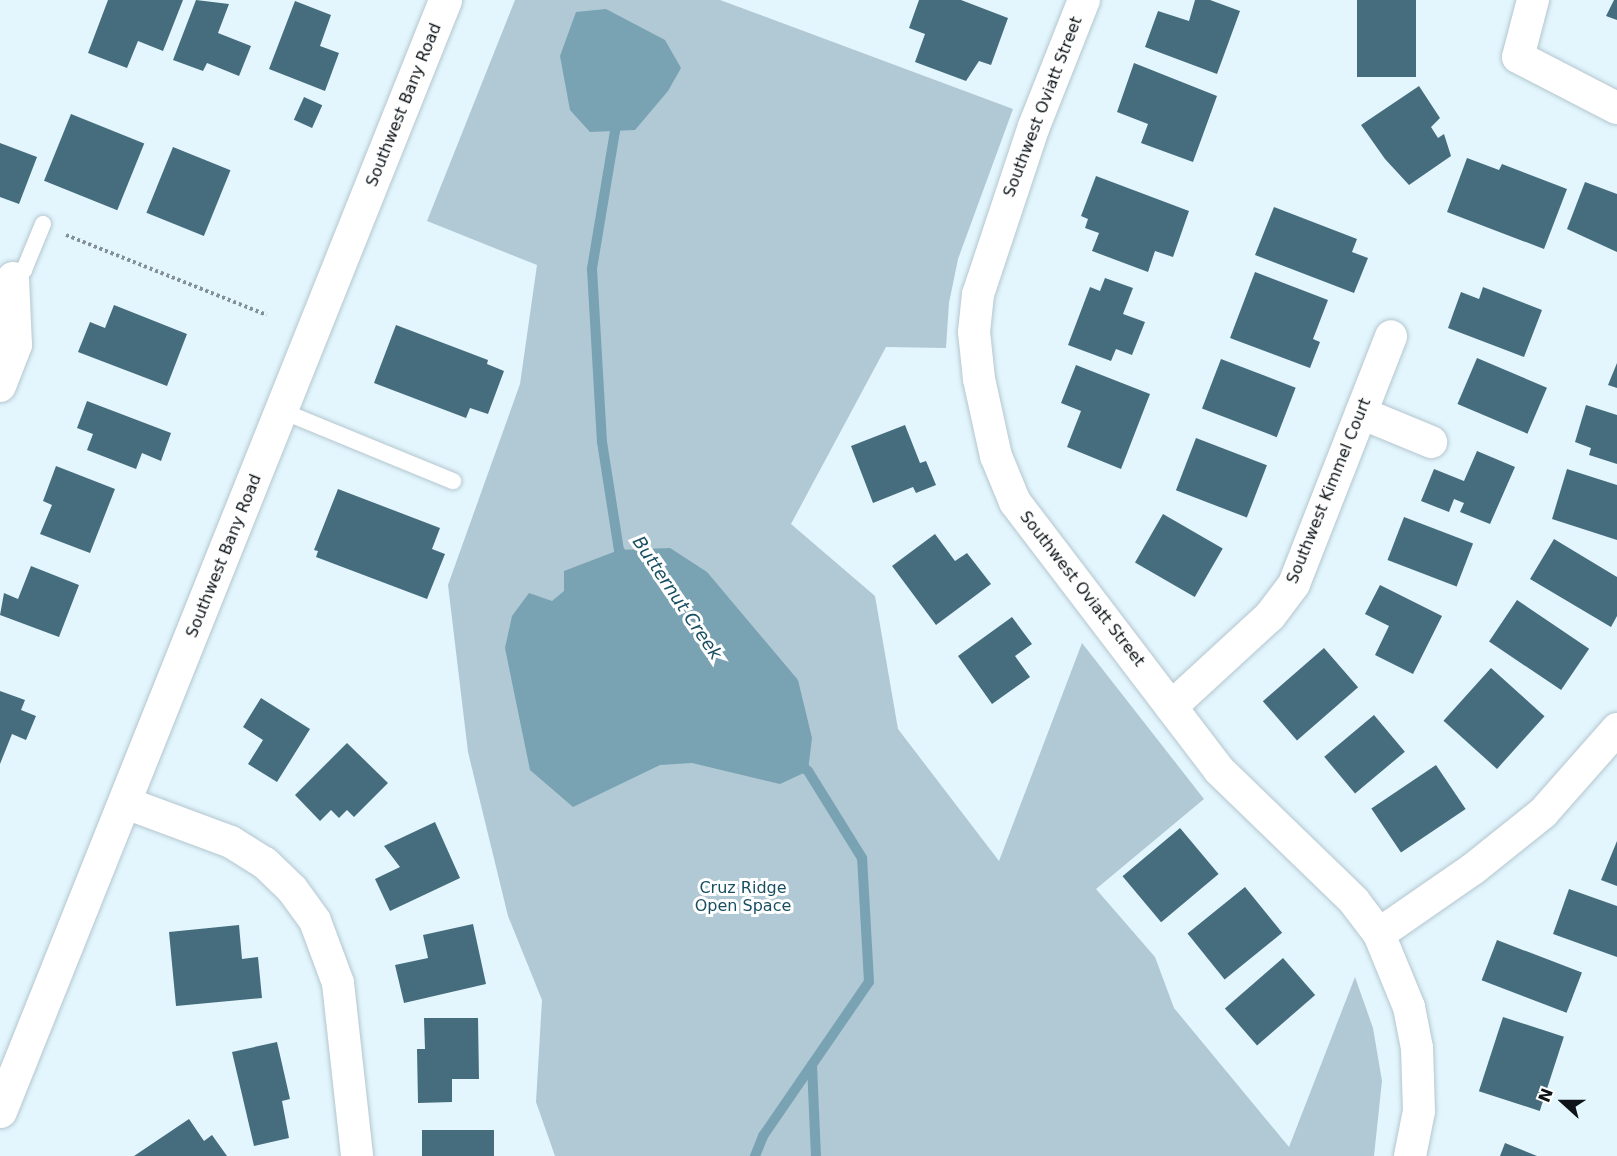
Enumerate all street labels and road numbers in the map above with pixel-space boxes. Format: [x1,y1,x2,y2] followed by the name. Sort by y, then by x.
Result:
[1000,14,1086,200] street label: Southwest Oviatt Street
[362,20,446,190] street label: Southwest Bany Road
[1283,395,1375,587] street label: Southwest Kimmel Court
[182,471,266,641] street label: Southwest Bany Road
[1015,508,1149,670] street label: Southwest Oviatt Street

